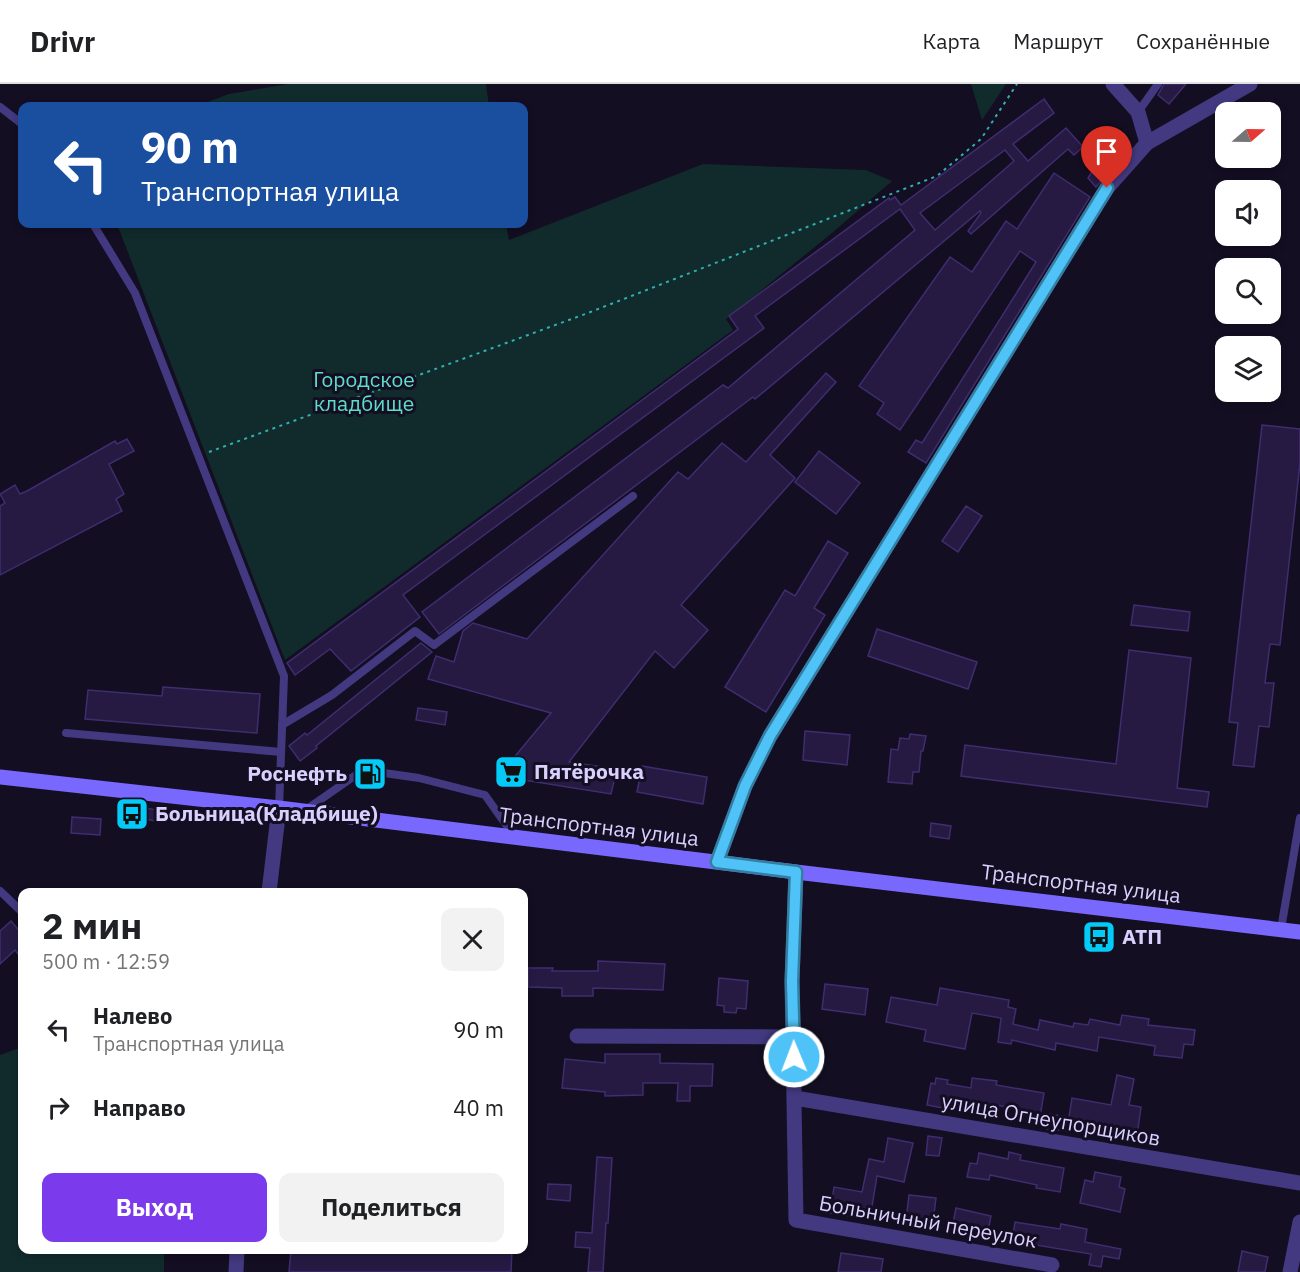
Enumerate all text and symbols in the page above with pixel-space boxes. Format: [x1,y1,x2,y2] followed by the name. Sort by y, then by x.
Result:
[30,23,95,60] text: Drivr
[922,27,980,55] text: Карта
[1013,27,1103,55] text: Маршрут
[1136,27,1270,55] text: Сохранённые
[1215,102,1281,168] north arrow
[1215,102,1281,402] map controls
[141,120,239,175] text: 90 m
[42,126,120,204] icon: left
[1081,126,1132,188] pin
[1090,135,1123,168] icon: arrive
[141,173,399,208] text: Транспортная улица
[1215,180,1281,246] button: sound
[1215,258,1281,324] button: search
[1215,336,1281,402] button: layers
[313,365,415,417] park label: Городское кладбище
[493,754,529,790] supermarket icon: Пятёрочка
[352,756,388,792] fuel station icon: Роснефть
[534,757,644,785] place label: Пятёрочка
[247,759,347,787] place label: Роснефть
[114,796,150,832] bus stop icon: Больница(Кладбище)
[155,799,378,827] place label: Больница(Кладбище)
[498,800,701,852] street label: Транспортная улица
[980,857,1183,909] street label: Транспортная улица
[42,902,142,949] text: 2 мин
[441,908,504,971] button: close
[1081,919,1117,955] bus stop icon: АТП
[1122,922,1162,950] place label: АТП
[42,948,170,975] text: 500 m · 12:59
[93,1001,172,1030] text: Налево
[42,1013,75,1046] icon: left
[453,1015,504,1044] text: 90 m
[762,1025,826,1089] position arrow
[93,1030,284,1057] text: Транспортная улица
[940,1086,1163,1152] street label: улица Огнеупорщиков
[42,1091,75,1124] icon: right
[93,1093,186,1122] text: Направо
[453,1093,504,1122] text: 40 m
[42,1173,267,1242] button: Выход
[279,1173,504,1242] button: Поделиться
[817,1188,1040,1254] street label: Больничный переулок

